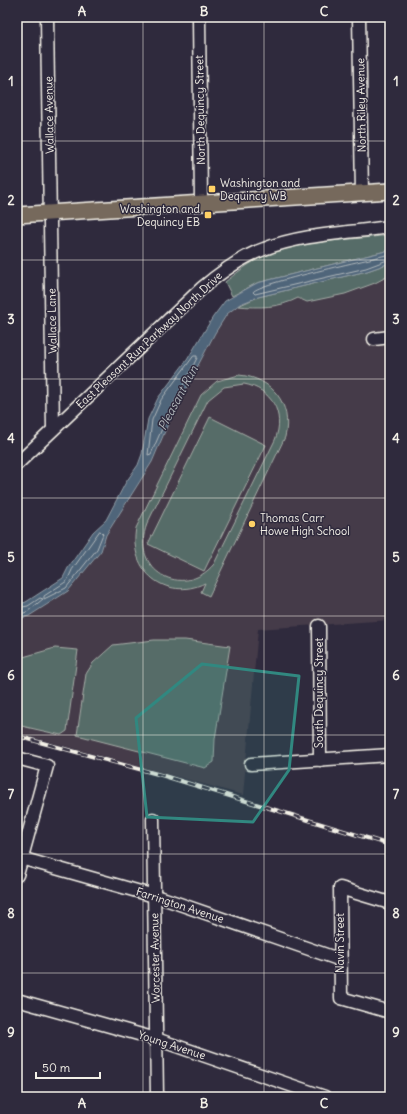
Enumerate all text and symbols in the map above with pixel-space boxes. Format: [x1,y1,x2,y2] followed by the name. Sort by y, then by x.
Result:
[78,3,87,20] text: A
[200,3,209,20] text: B
[320,3,329,20] text: C
[192,55,208,165] street label: North Dequincy Street
[353,58,369,152] street label: North Riley Avenue
[8,73,14,90] text: 1
[393,73,399,90] text: 1
[41,76,57,154] street label: Wallace Avenue
[220,176,301,203] place label: Washington and Dequincy WB
[207,184,217,194] marker: Washington and Dequincy WB
[7,192,15,209] text: 2
[392,192,400,209] text: 2
[120,202,201,229] place label: Washington and Dequincy EB
[203,210,213,220] marker: Washington and Dequincy EB
[73,269,225,411] street label: East Pleasant Run Parkway North Drive
[44,288,60,354] street label: Wallace Lane
[7,311,15,328] text: 3
[392,311,400,328] text: 3
[155,363,201,433] water label: Pleasant Run
[7,430,15,447] text: 4
[392,430,400,447] text: 4
[260,511,350,538] place label: Thomas Carr Howe High School
[247,519,257,529] marker: Thomas Carr Howe High School
[7,549,15,566] text: 5
[392,549,400,566] text: 5
[312,638,326,748] street label: South Dequincy Street
[7,667,15,684] text: 6
[392,667,400,684] text: 6
[8,786,15,803] text: 7
[393,786,400,803] text: 7
[134,884,226,926] street label: Farrington Avenue
[7,905,15,922] text: 8
[392,905,400,922] text: 8
[147,913,163,1003] street label: Worcester Avenue
[333,913,347,973] street label: Navin Street
[7,1024,15,1041] text: 9
[392,1024,400,1041] text: 9
[137,1028,207,1062] street label: Young Avenue
[36,1054,100,1080] scale bar
[42,1060,71,1075] text: 50 m
[78,1095,87,1112] text: A
[200,1095,209,1112] text: B
[320,1095,329,1112] text: C

